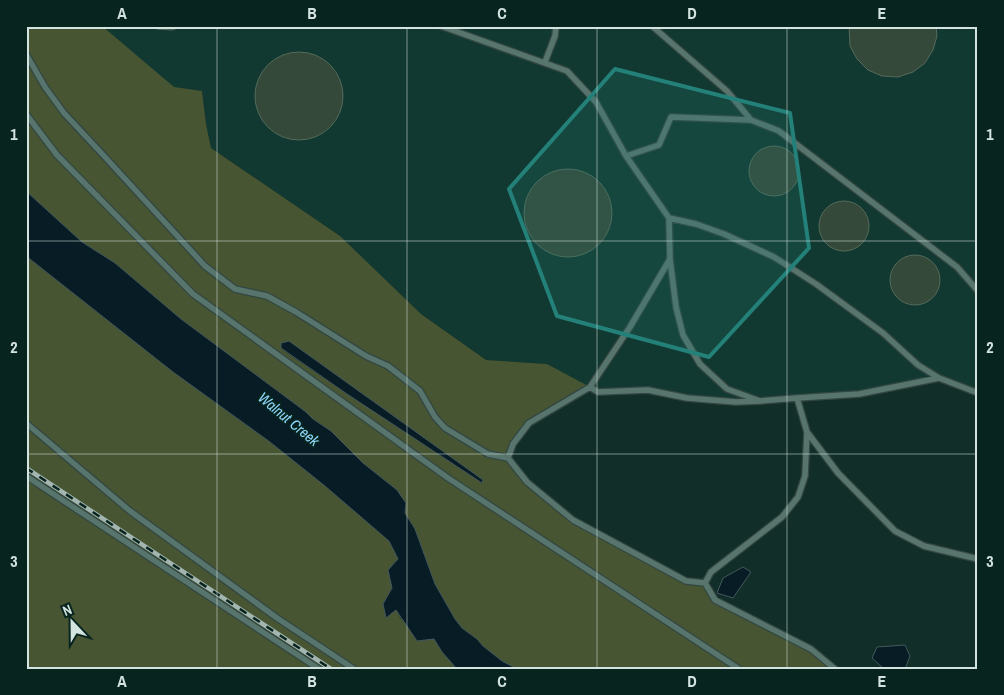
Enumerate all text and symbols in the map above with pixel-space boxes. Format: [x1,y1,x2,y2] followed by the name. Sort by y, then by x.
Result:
[117,2,127,24] text: A
[307,2,317,24] text: B
[497,2,507,24] text: C
[687,2,697,24] text: D
[878,2,887,24] text: E
[10,123,18,145] text: 1
[986,123,994,145] text: 1
[10,336,18,358] text: 2
[986,336,994,358] text: 2
[254,387,325,451] water label: Walnut Creek
[10,550,18,572] text: 3
[986,550,994,572] text: 3
[48,598,98,648] north arrow
[60,600,74,620] text: N
[117,670,127,692] text: A
[307,670,317,692] text: B
[497,670,507,692] text: C
[687,670,697,692] text: D
[878,670,887,692] text: E

